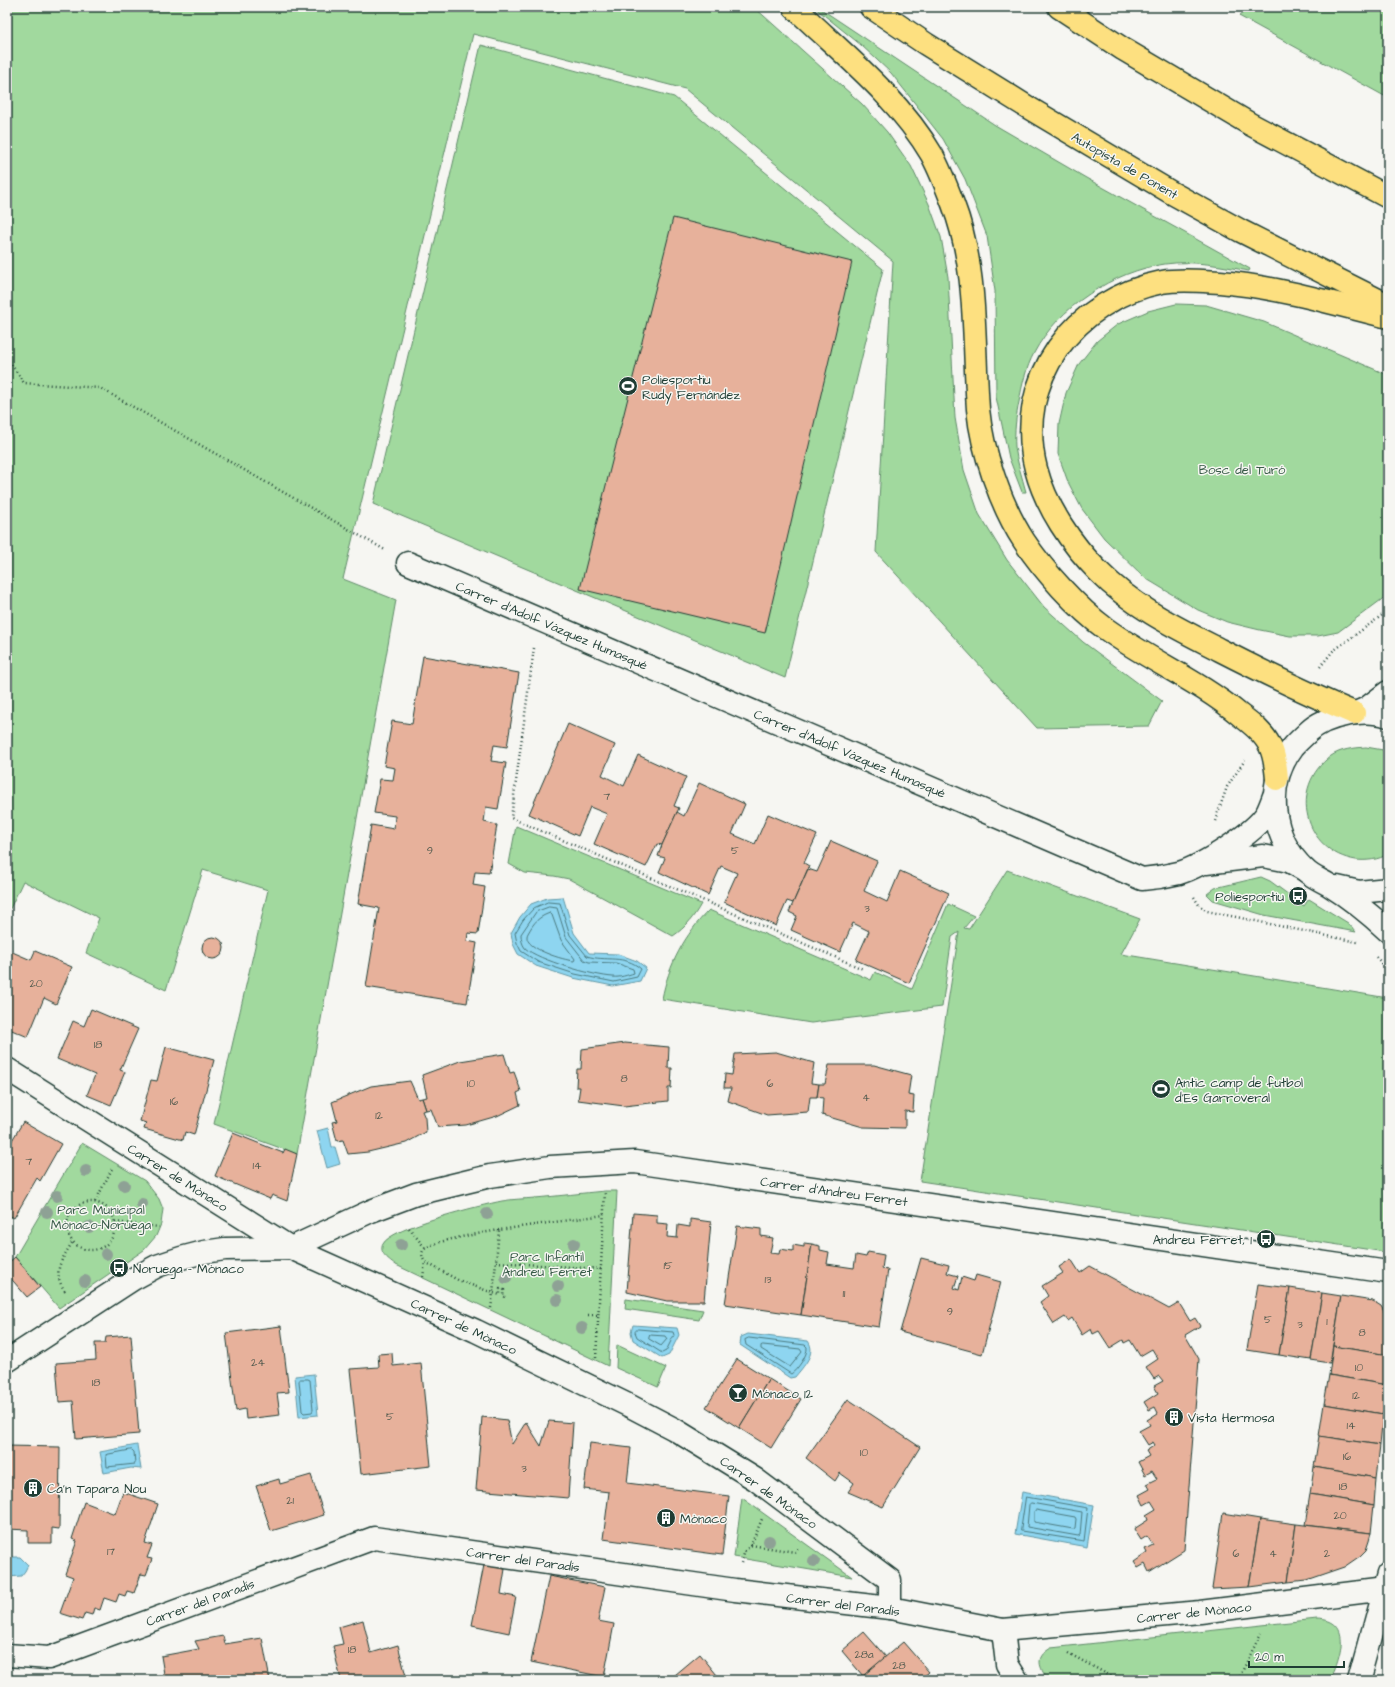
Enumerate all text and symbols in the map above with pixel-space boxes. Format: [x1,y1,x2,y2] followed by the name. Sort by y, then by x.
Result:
[1068,128,1182,204] street label: Autopista de Ponent
[642,371,740,405] place label: Poliesportiu Rudy Fernández
[617,375,639,397] sports icon: Poliesportiu Rudy Fernández
[1199,461,1286,479] park label: Bosc del Turó
[453,577,650,675] street label: Carrer d'Adolf Vázquez Humasqué
[751,705,948,803] street label: Carrer d'Adolf Vázquez Humasqué
[604,789,611,804] house number: 7
[427,843,433,858] house number: 9
[731,843,739,858] house number: 5
[1287,885,1309,907] bus stop icon: Poliesportiu
[1215,888,1284,906] place label: Poliesportiu
[864,901,870,916] house number: 3
[29,976,43,991] house number: 20
[94,1037,102,1052] house number: 18
[620,1071,628,1086] house number: 8
[1175,1074,1303,1107] place label: Antic camp de futbol d'Es Garroveral
[467,1076,475,1091] house number: 10
[767,1076,774,1091] house number: 6
[1150,1078,1172,1100] sports icon: Antic camp de futbol d'Es Garroveral
[862,1090,870,1105] house number: 4
[170,1094,178,1109] house number: 16
[375,1108,384,1123] house number: 12
[124,1140,232,1216] street label: Carrer de Mònaco
[26,1154,33,1169] house number: 7
[253,1158,262,1173] house number: 14
[759,1173,909,1211] street label: Carrer d'Andreu Ferret
[51,1201,152,1235] park label: Parc Municipal Mònaco-Noruega
[1255,1228,1277,1250] bus stop icon: Andreu Ferret, 1
[1153,1231,1252,1249] place label: Andreu Ferret, 1
[502,1248,593,1281] park label: Parc Infantil Andreu Ferret
[108,1257,130,1279] bus stop icon: Noruega - Mònaco
[663,1258,673,1273] house number: 15
[133,1260,244,1279] place label: Noruega - Mònaco
[764,1272,772,1287] house number: 13
[843,1286,846,1301] house number: 11
[408,1294,520,1360] street label: Carrer de Mònaco
[947,1304,953,1319] house number: 9
[1264,1312,1272,1327] house number: 5
[1326,1314,1328,1329] house number: 1
[1297,1317,1303,1332] house number: 3
[1358,1325,1366,1340] house number: 8
[251,1355,265,1370] house number: 24
[1355,1360,1363,1375] house number: 10
[92,1375,100,1390] house number: 18
[727,1382,749,1404] bar icon: Mónaco 12
[752,1385,814,1403] place label: Mónaco 12
[1352,1388,1361,1403] house number: 12
[1163,1406,1185,1428] building icon: Vista Hermosa
[386,1409,394,1424] house number: 5
[1188,1409,1275,1427] place label: Vista Hermosa
[1347,1418,1356,1433] house number: 14
[860,1445,868,1460] house number: 10
[1343,1449,1351,1464] house number: 16
[716,1452,821,1534] street label: Carrer de Mònaco
[521,1461,527,1476] house number: 3
[22,1477,44,1499] building icon: Ca'n Tapara Nou
[1339,1479,1347,1494] house number: 18
[47,1480,147,1498] place label: Ca'n Tapara Nou
[286,1493,294,1508] house number: 21
[655,1507,677,1529] building icon: Mònaco
[1333,1508,1347,1523] house number: 20
[680,1510,727,1528] place label: Mònaco
[465,1543,581,1577] street label: Carrer del Paradís
[107,1544,115,1559] house number: 17
[1233,1546,1240,1561] house number: 6
[1269,1546,1277,1561] house number: 4
[1324,1546,1331,1561] house number: 2
[144,1575,258,1631] street label: Carrer del Paradís
[785,1589,901,1621] street label: Carrer del Paradís
[1136,1598,1253,1628] street label: Carrer de Mònaco
[348,1642,356,1657] house number: 18
[1249,1643,1344,1669] scale bar
[854,1647,874,1662] house number: 28a
[1255,1649,1284,1666] text: 20 m
[892,1658,906,1673] house number: 28

